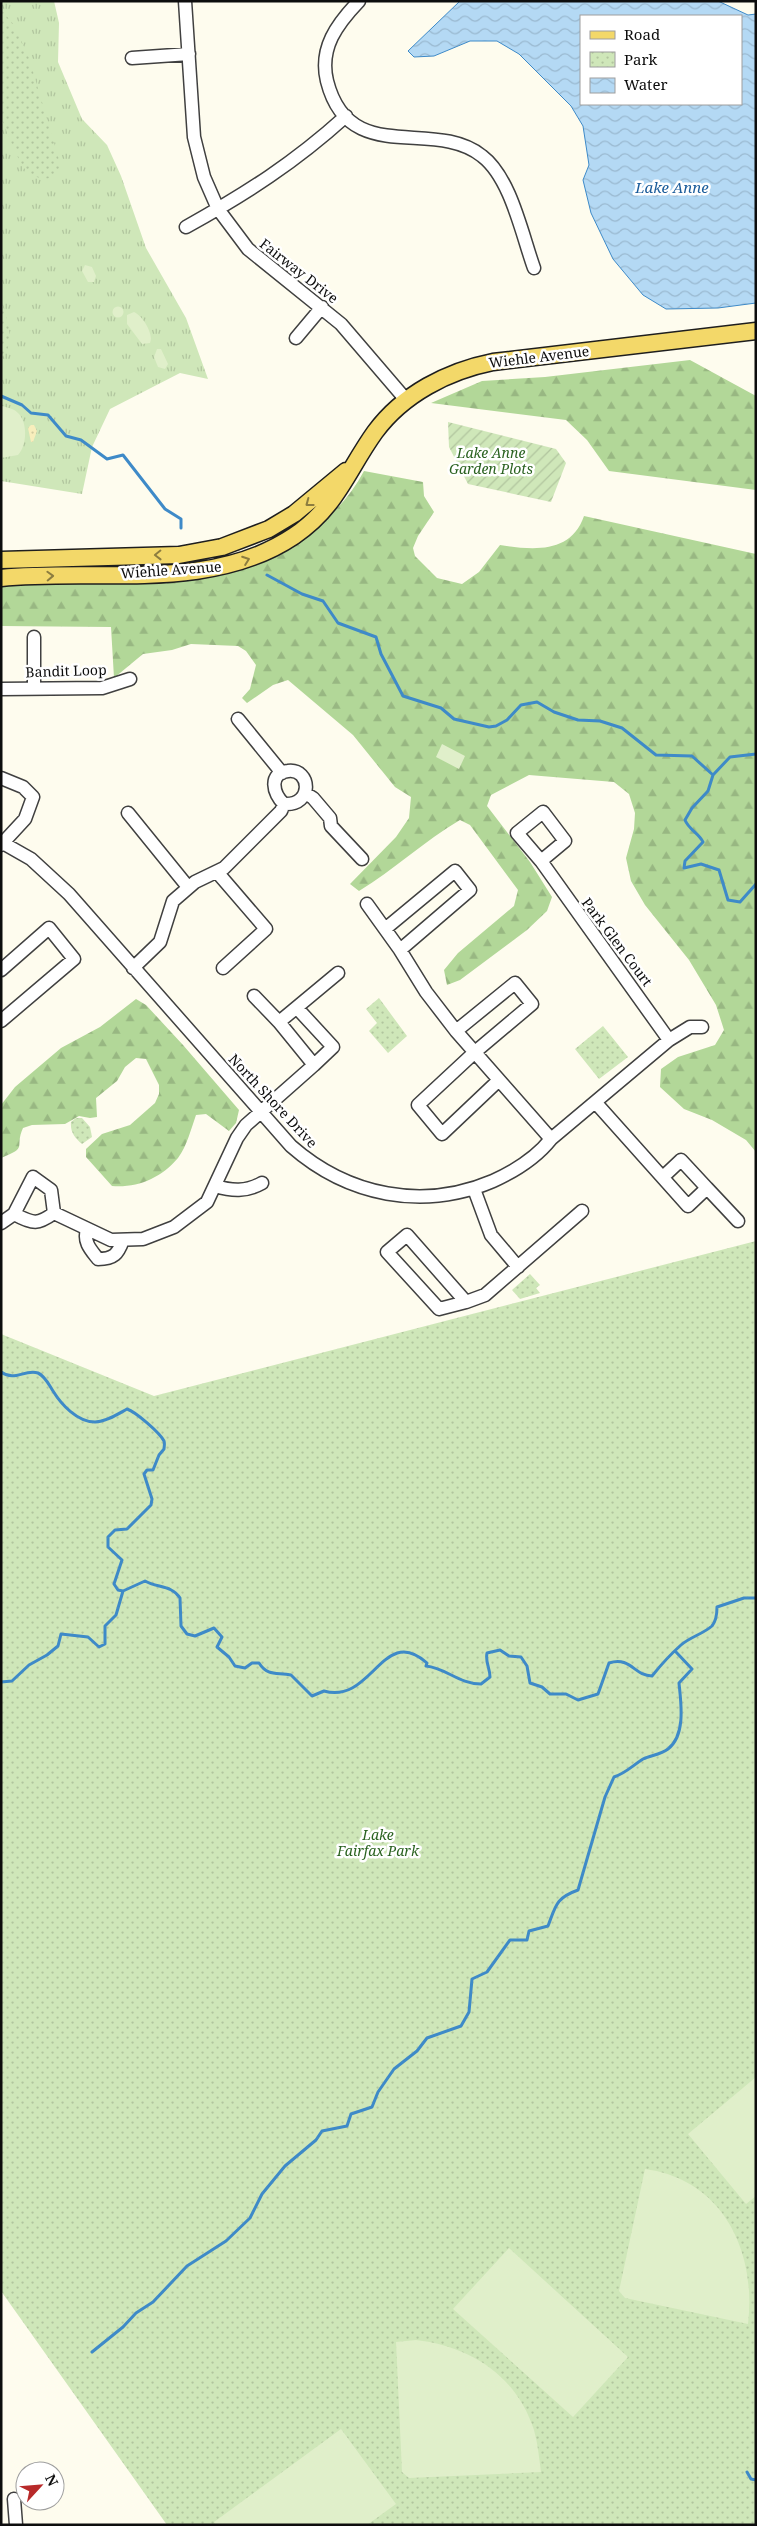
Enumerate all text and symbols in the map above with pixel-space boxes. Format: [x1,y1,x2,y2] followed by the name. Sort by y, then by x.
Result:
[580,15,742,105] legend
[624,24,660,44] text: Road
[624,49,658,69] text: Park
[624,74,667,94] text: Water
[634,177,709,197] water label: Lake Anne
[256,234,342,307] street label: Fairway Drive
[488,341,590,372] street label: Wiehle Avenue
[449,443,534,478] park label: Lake Anne Garden Plots
[305,497,314,506] one-way arrow
[154,550,162,560] one-way arrow
[241,556,250,566] one-way arrow
[120,557,222,583] street label: Wiehle Avenue
[46,571,54,581] one-way arrow
[25,660,107,681] street label: Bandit Loop
[578,894,657,990] street label: Park Glen Court
[225,1050,322,1152] street label: North Shore Drive
[336,1825,420,1860] park label: Lake Fairfax Park
[15,2461,65,2511] north arrow
[41,2471,63,2489] text: N

